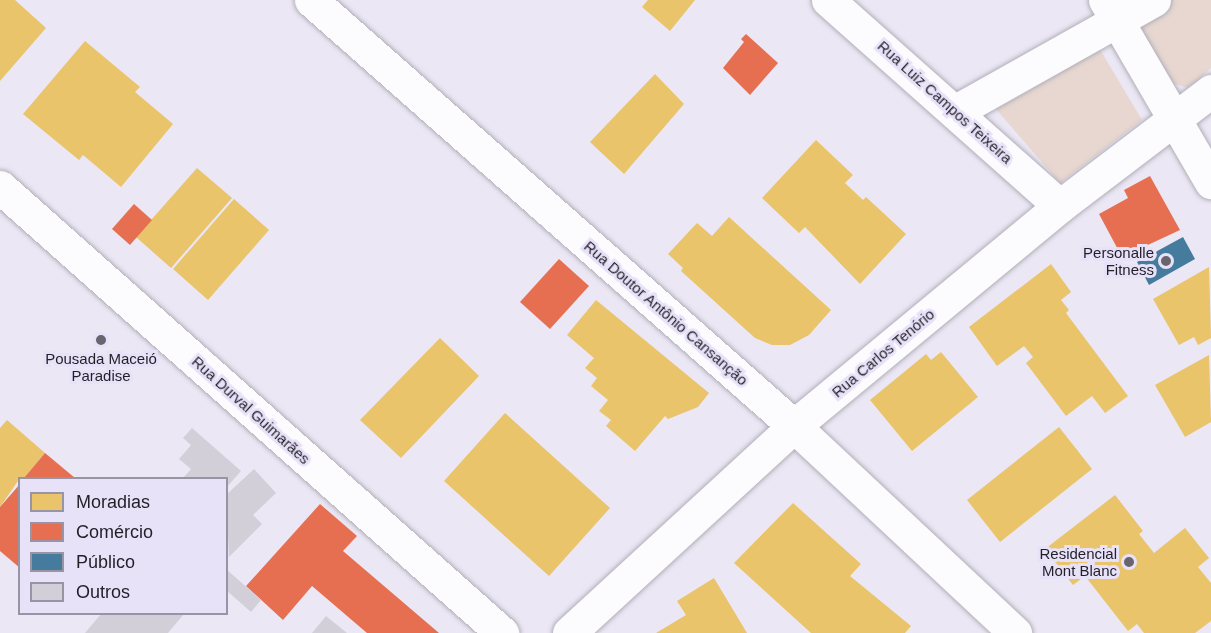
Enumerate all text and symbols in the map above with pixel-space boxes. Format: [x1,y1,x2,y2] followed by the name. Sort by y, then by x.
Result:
[874,37,1016,167] street label: Rua Luiz Campos Teixeira
[580,237,752,389] street label: Rua Doutor Antônio Cansanção
[1083,243,1154,278] place label: Personalle Fitness
[1159,254,1173,268] marker: Personalle Fitness
[828,305,938,401] street label: Rua Carlos Tenório
[94,333,108,347] marker: Pousada Maceió Paradise
[45,349,157,384] place label: Pousada Maceió Paradise
[188,352,314,468] street label: Rua Durval Guimarães
[18,477,228,615] legend
[76,492,150,512] text: Moradias
[76,522,153,542] text: Comércio
[1039,544,1117,579] place label: Residencial Mont Blanc
[76,552,135,572] text: Público
[1122,555,1136,569] marker: Residencial Mont Blanc
[76,582,130,602] text: Outros

